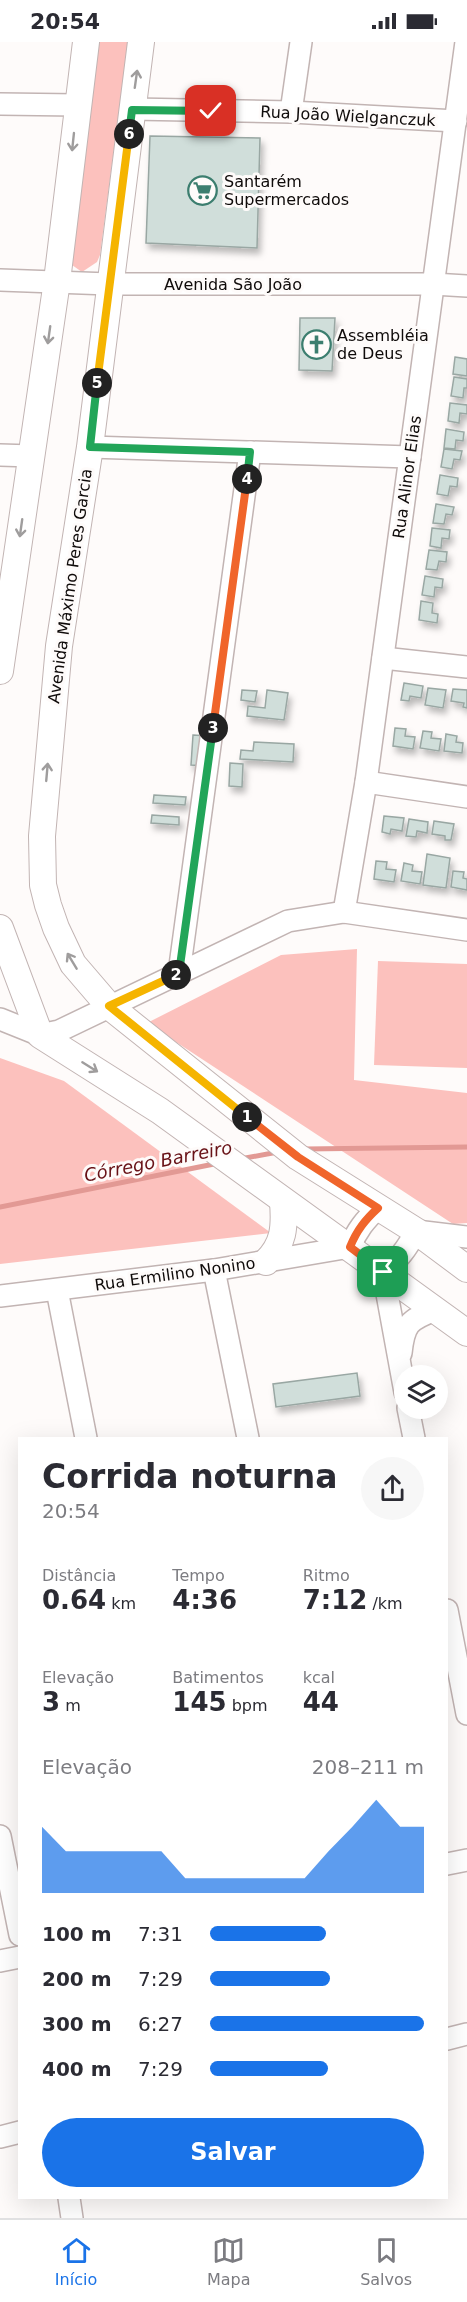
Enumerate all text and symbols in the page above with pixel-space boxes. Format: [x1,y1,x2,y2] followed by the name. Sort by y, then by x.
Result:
[30,9,100,34] text: 20:54
[131,69,142,89] one-way arrow
[185,85,236,136] pin
[194,94,227,127] icon: check
[260,102,437,130] street label: Rua João Wielganczuk
[114,119,144,149] pin: 6
[123,124,135,143] text: 6
[67,131,78,151] one-way arrow
[224,172,349,209] place label: Santarém Supermercados
[187,174,219,206] supermarket icon: Santarém Supermercados
[164,275,302,294] street label: Avenida São João
[44,325,55,345] one-way arrow
[337,326,429,363] place label: Assembléia de Deus
[300,328,332,360] church icon: Assembléia de Deus
[82,368,112,398] pin: 5
[91,373,103,392] text: 5
[389,414,425,540] street label: Rua Alinor Elias
[232,464,262,494] pin: 4
[44,467,96,705] street label: Avenida Máximo Peres Garcia
[241,469,253,488] text: 4
[15,518,26,538] one-way arrow
[198,713,228,743] pin: 3
[207,718,219,737] text: 3
[42,763,53,782] one-way arrow
[66,953,78,970] one-way arrow
[161,960,191,990] pin: 2
[170,965,182,984] text: 2
[81,1061,98,1073] one-way arrow
[232,1102,262,1132] pin: 1
[241,1107,253,1126] text: 1
[82,1136,234,1186] water label: Córrego Barreiro
[357,1246,408,1297] pin
[93,1253,257,1295] street label: Rua Ermilino Nonino
[366,1255,399,1288] icon: arrive
[394,1365,448,1419] map controls
[394,1365,448,1419] button: layers
[42,1457,338,1496] text: Corrida noturna
[361,1457,424,1520] button: share
[42,1499,100,1523] text: 20:54
[42,1566,116,1585] text: Distância
[172,1566,225,1585] text: Tempo
[303,1566,350,1585] text: Ritmo
[42,1585,106,1615] text: 0.64
[172,1585,237,1615] text: 4:36
[303,1585,367,1615] text: 7:12
[106,1594,136,1613] text: km
[367,1594,403,1613] text: /km
[42,1668,114,1687] text: Elevação
[172,1668,264,1687] text: Batimentos
[303,1668,335,1687] text: kcal
[42,1687,60,1717] text: 3
[172,1687,227,1717] text: 145
[303,1687,339,1717] text: 44
[60,1696,81,1715] text: m
[227,1696,268,1715] text: bpm
[42,1755,132,1779] text: Elevação
[312,1755,424,1779] text: 208–211 m
[42,1922,112,1946] text: 100 m
[138,1922,183,1946] text: 7:31
[42,1967,112,1991] text: 200 m
[138,1967,183,1991] text: 7:29
[42,2012,112,2036] text: 300 m
[138,2012,183,2036] text: 6:27
[42,2057,112,2081] text: 400 m
[138,2057,183,2081] text: 7:29
[42,2118,424,2187] button: Salvar
[55,2234,97,2289] tab: Início
[207,2234,250,2289] tab: Mapa
[360,2234,412,2289] tab: Salvos

